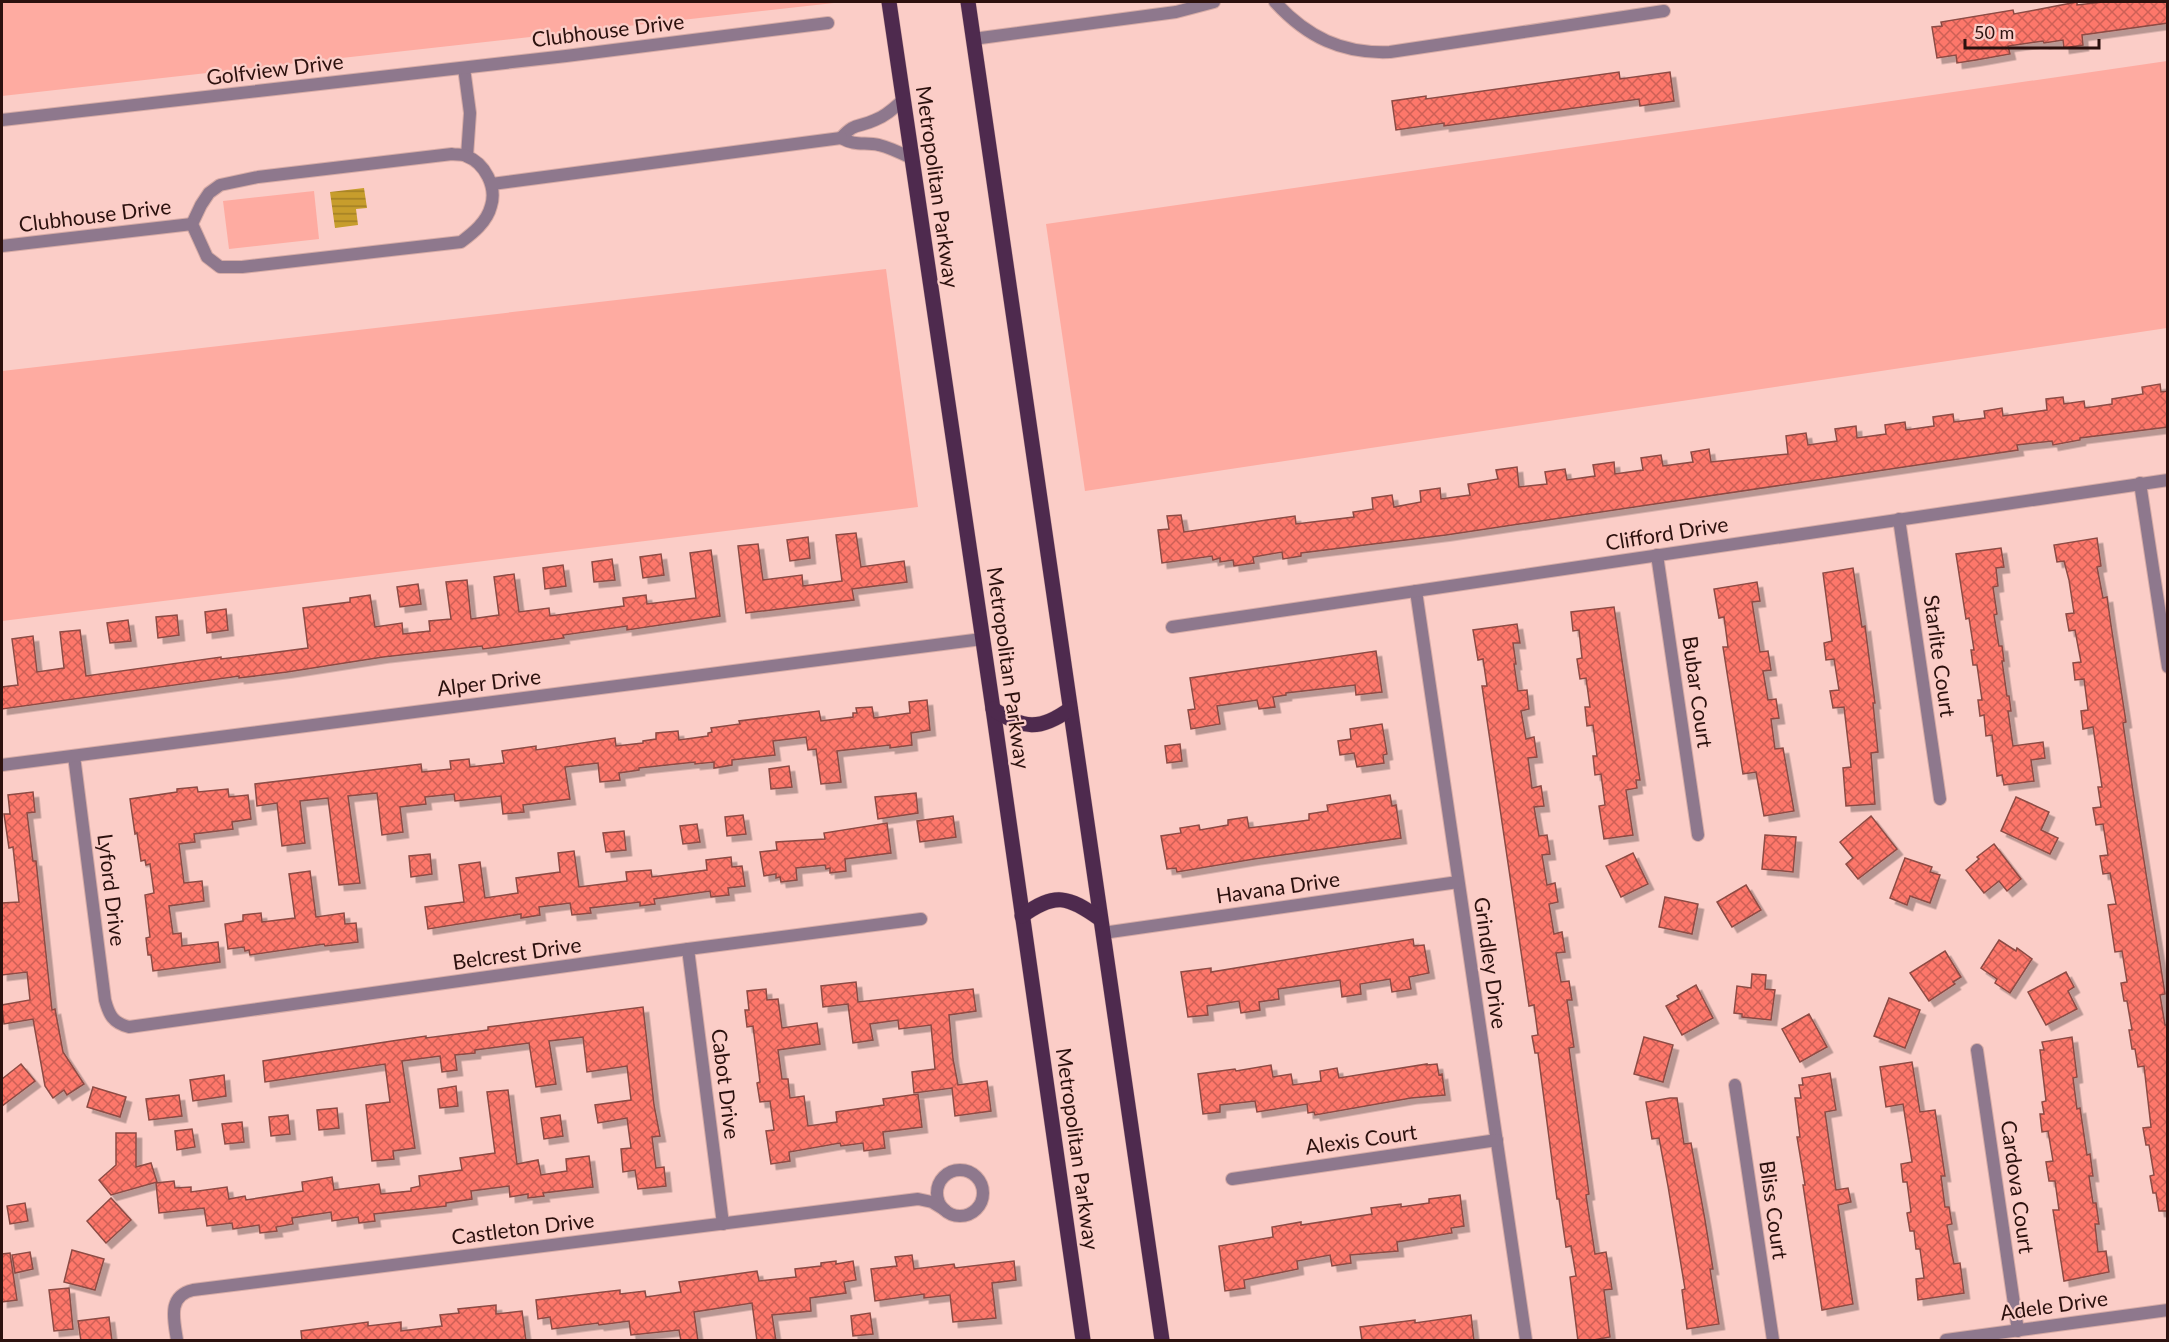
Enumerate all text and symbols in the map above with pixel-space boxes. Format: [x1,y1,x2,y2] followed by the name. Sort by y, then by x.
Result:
[530,8,685,51] street label: Clubhouse Drive
[1965,12,2098,50] scale bar
[1974,21,2014,43] text: 50 m
[205,48,345,89] street label: Golfview Drive
[912,84,965,290] street label: Metropolitan Parkway
[17,193,172,236] street label: Clubhouse Drive
[1604,510,1730,555] street label: Clifford Drive
[983,565,1036,771] street label: Metropolitan Parkway
[1920,593,1961,719] street label: Starlite Court
[1678,634,1719,750] street label: Bubar Court
[435,663,542,700] street label: Alper Drive
[93,832,132,947] street label: Lyford Drive
[1214,865,1341,908] street label: Havana Drive
[1470,895,1513,1030] street label: Grindley Drive
[451,931,583,974] street label: Belcrest Drive
[707,1027,746,1140] street label: Cabot Drive
[1052,1046,1105,1252] street label: Metropolitan Parkway
[1303,1118,1419,1159] street label: Alexis Court
[1997,1119,2040,1255] street label: Cardova Court
[1755,1159,1794,1261] street label: Bliss Court
[450,1206,596,1249] street label: Castleton Drive
[1998,1285,2109,1324] street label: Adele Drive

